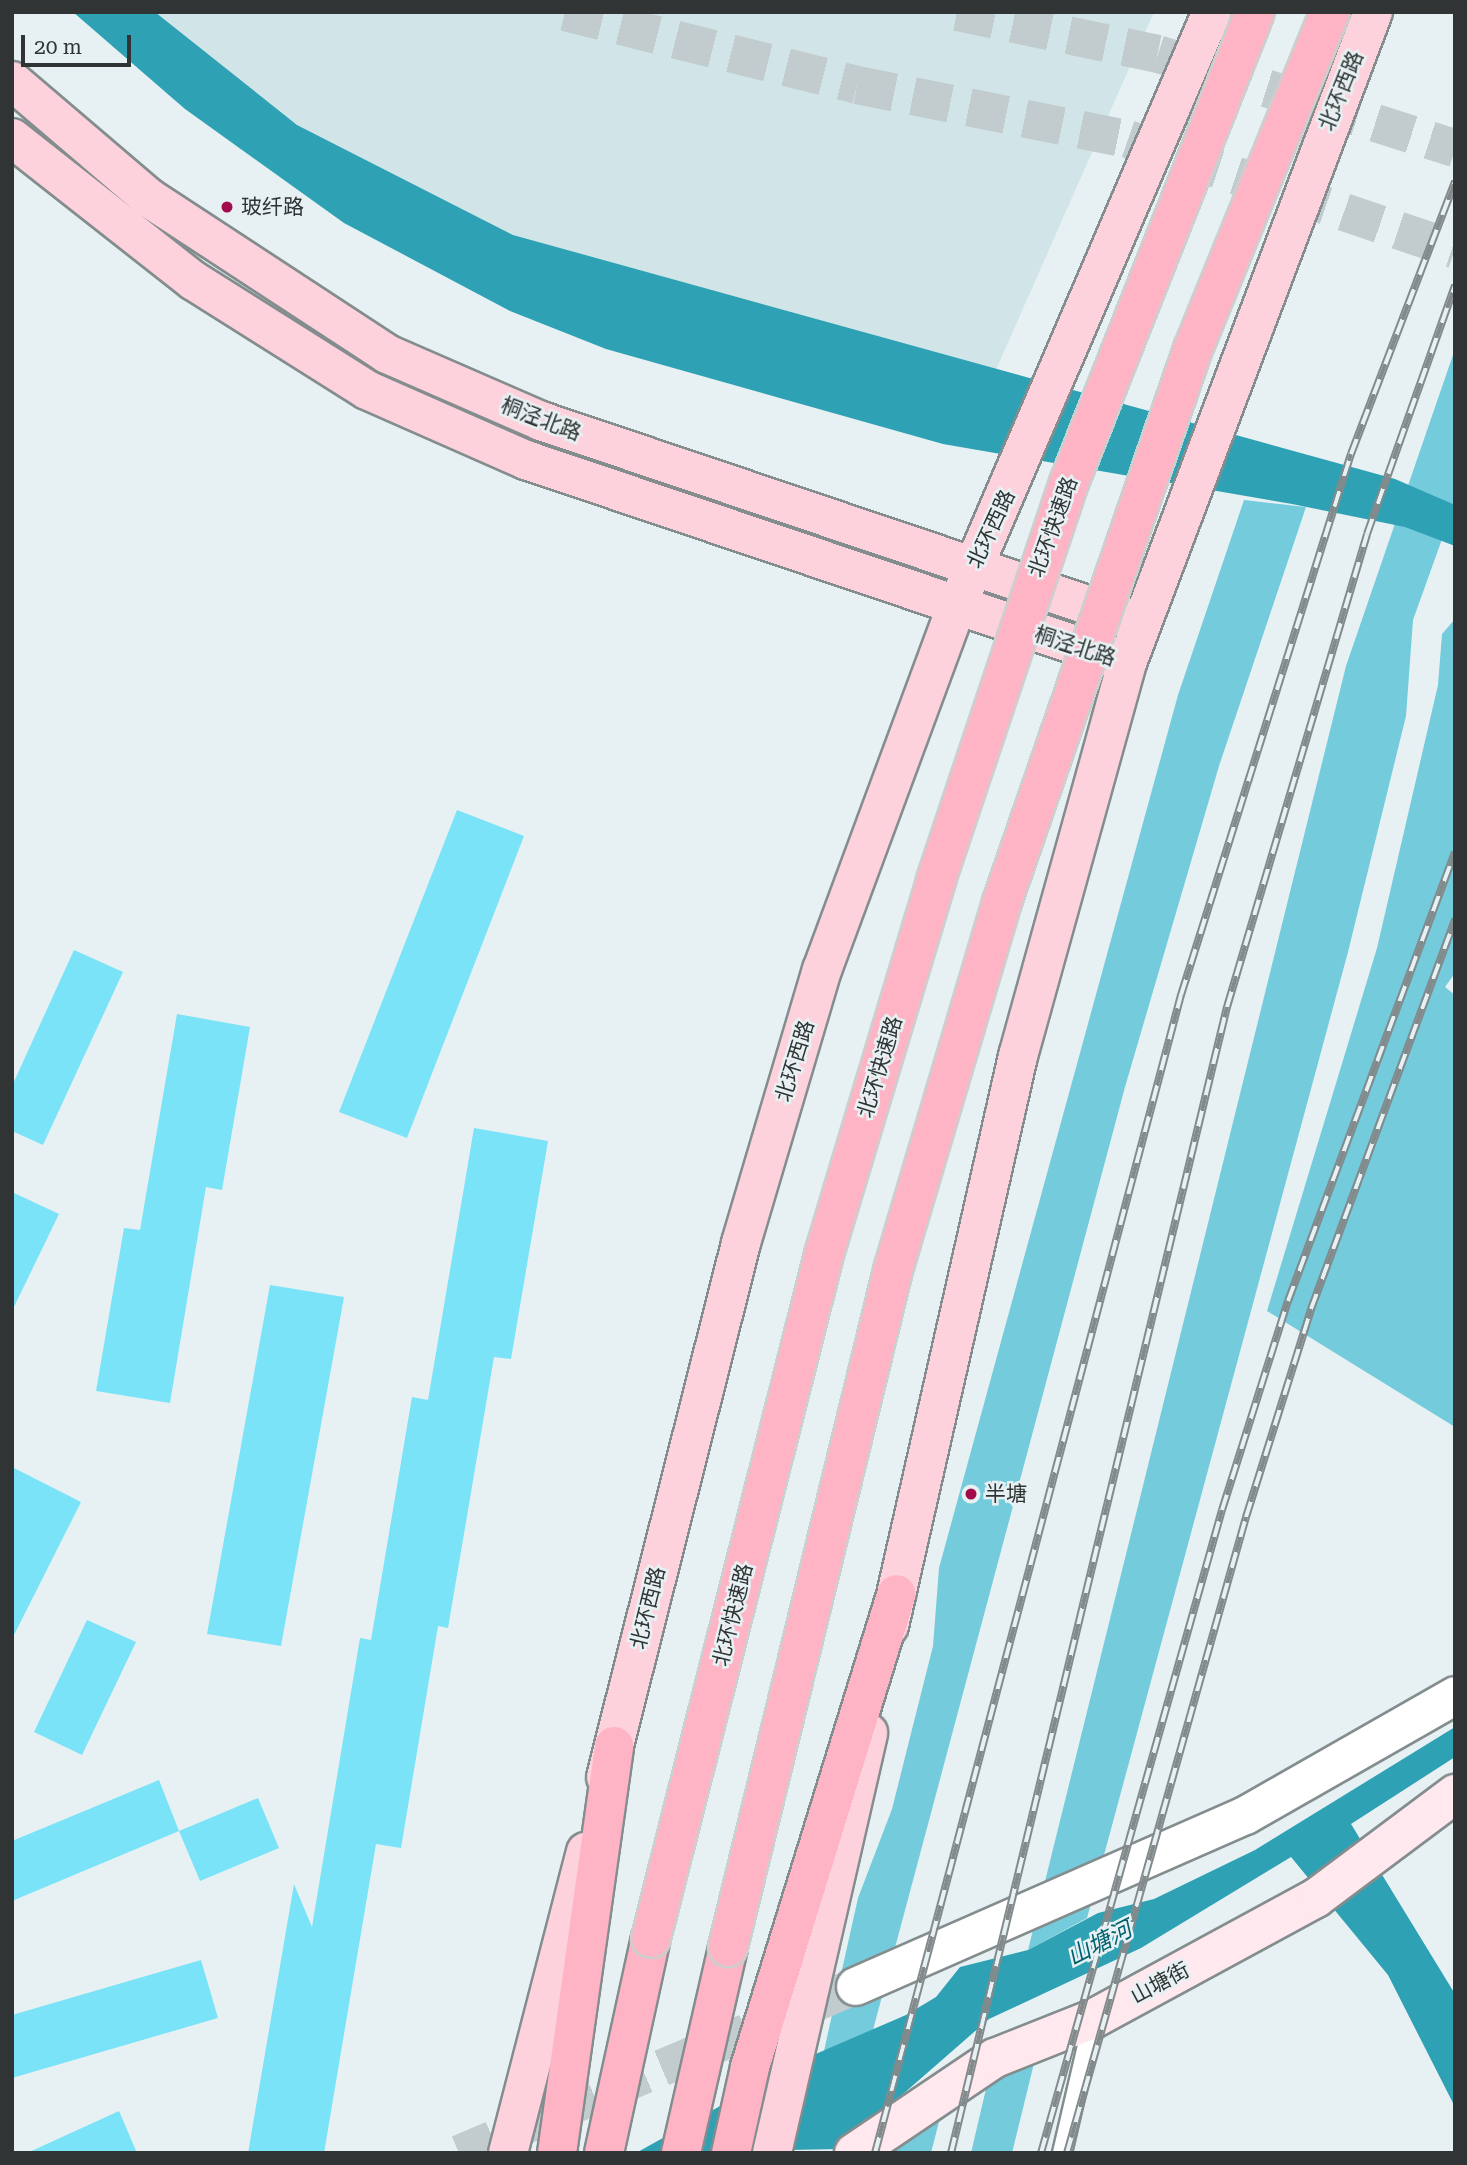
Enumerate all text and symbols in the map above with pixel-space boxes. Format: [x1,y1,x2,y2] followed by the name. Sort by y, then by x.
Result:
[24,21,135,65] scale bar
[34,35,82,59] text: 20 m
[1314,47,1368,135] street label: 北环西路
[241,194,304,220] place label: 玻纤路
[219,199,235,215] marker: 玻纤路
[497,392,585,446] street label: 桐泾北路
[1023,473,1083,581] street label: 北环快速路
[962,486,1020,572] street label: 北环西路
[1031,621,1119,671] street label: 桐泾北路
[853,1013,907,1121] street label: 北环快速路
[771,1017,819,1105] street label: 北环西路
[985,1481,1027,1507] place label: 半塘
[963,1486,979,1502] marker: 半塘
[708,1561,758,1669] street label: 北环快速路
[626,1564,670,1652] street label: 北环西路
[1063,1916,1137,1972] water label: 山塘河
[1126,1957,1194,2009] street label: 山塘街

